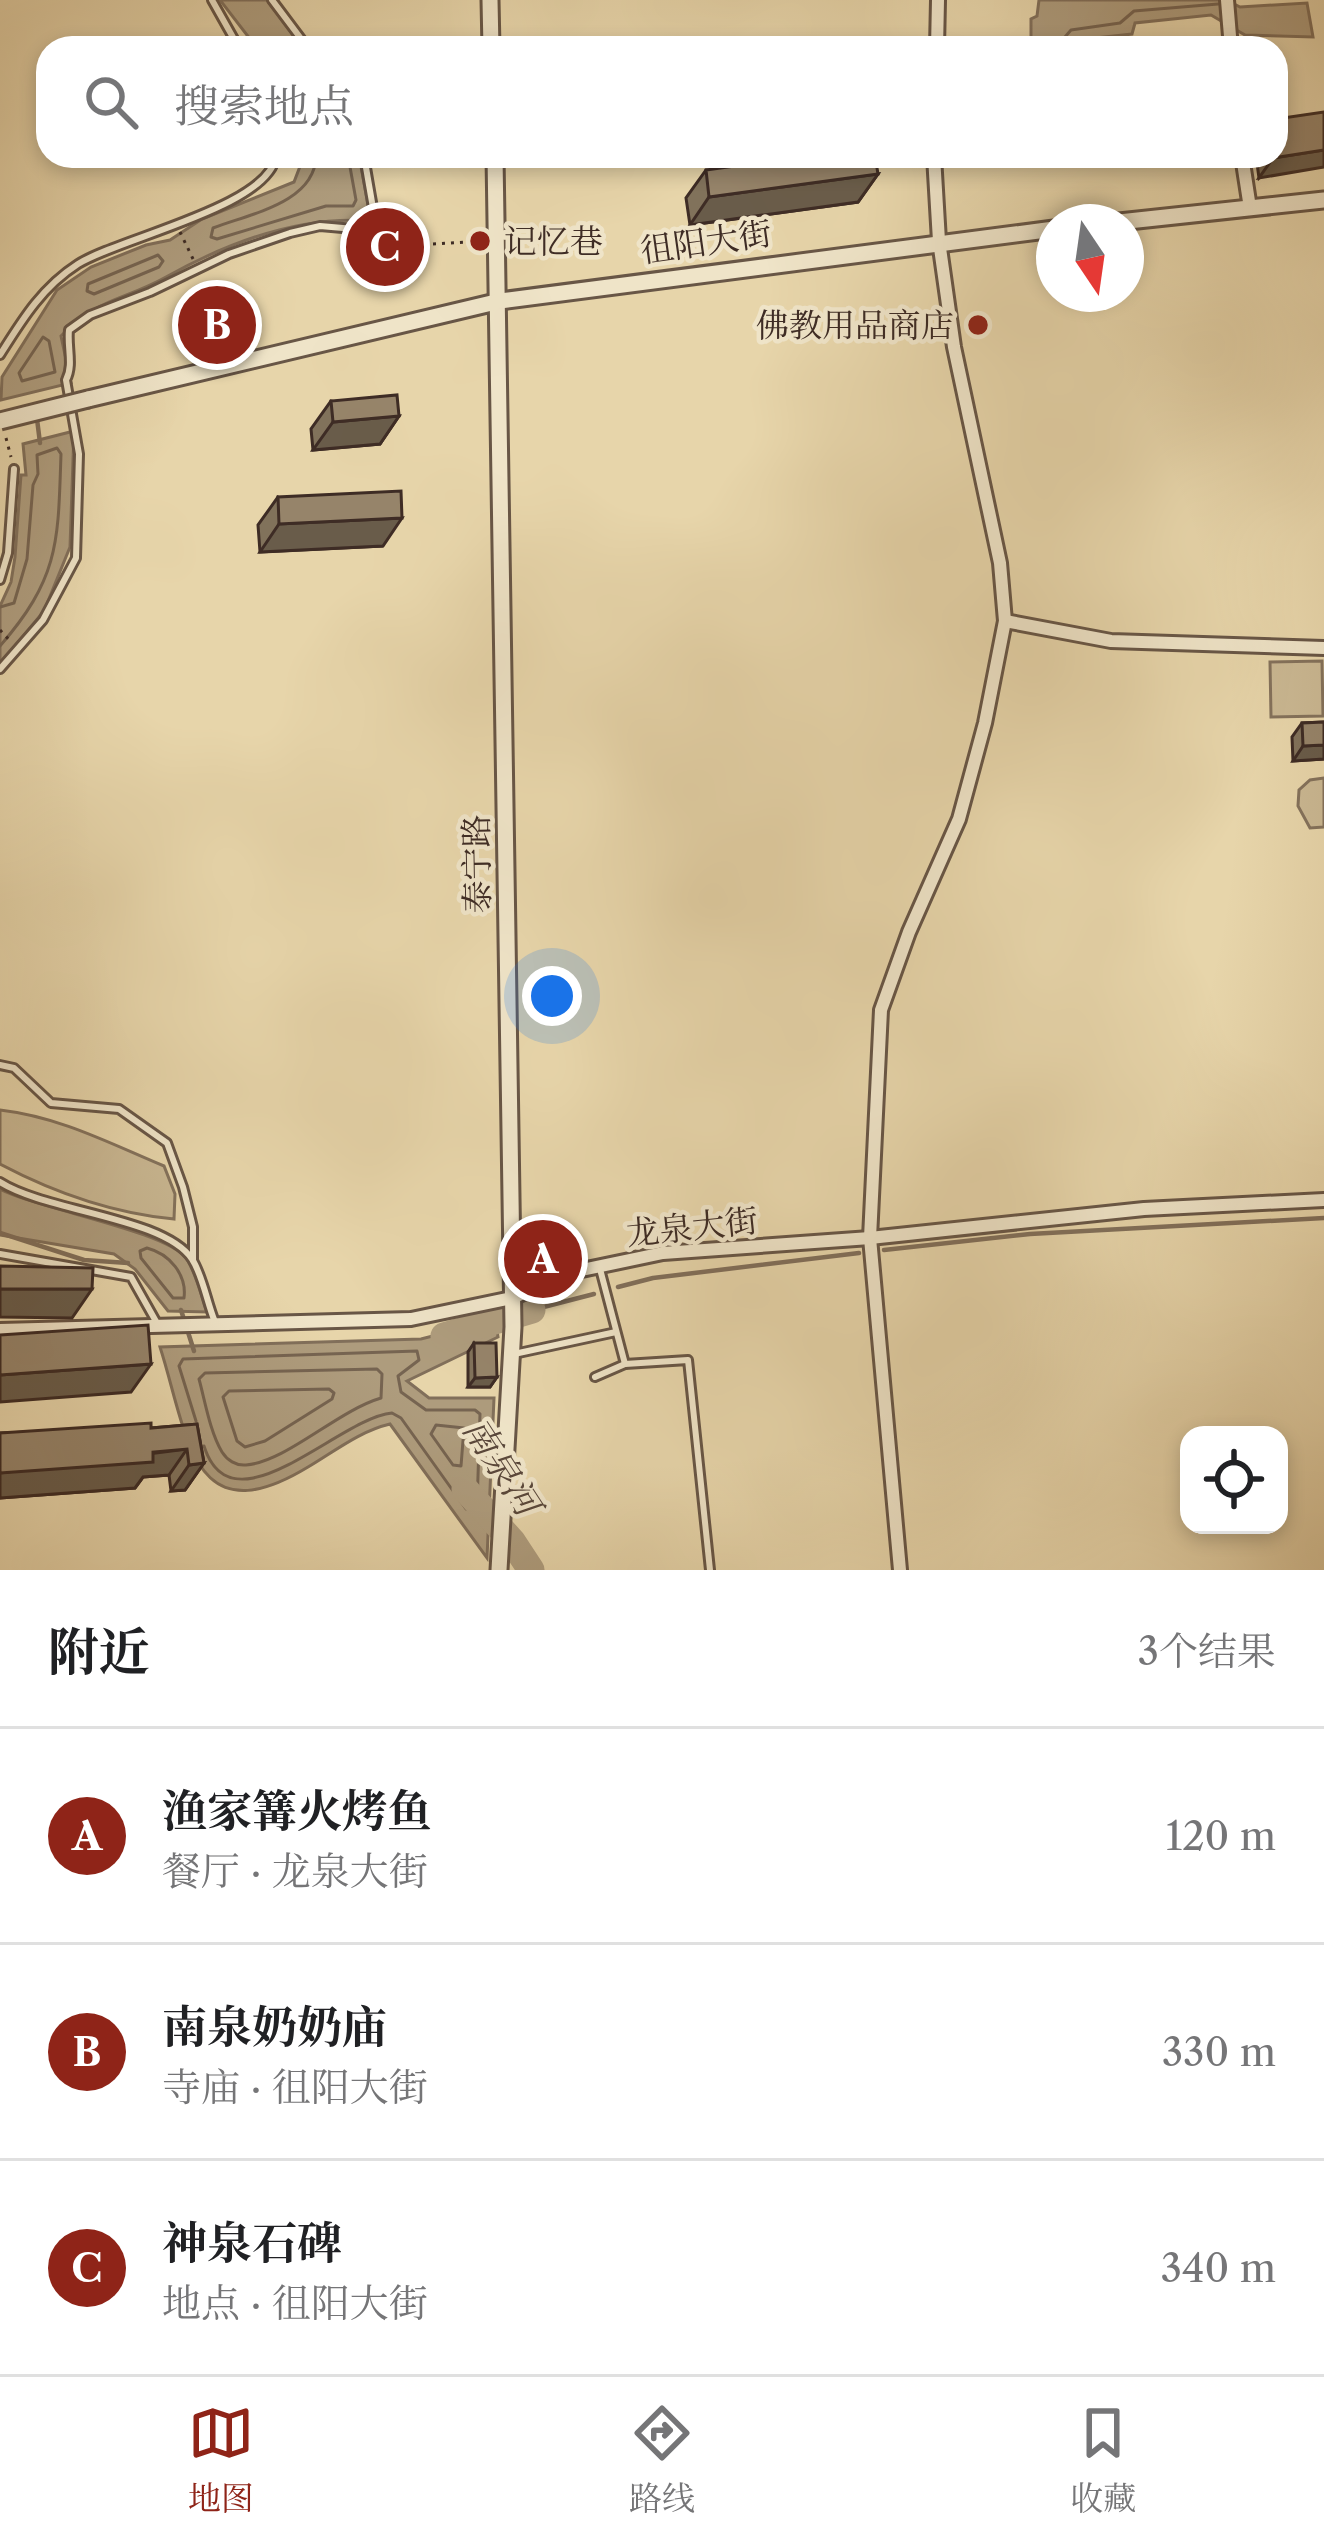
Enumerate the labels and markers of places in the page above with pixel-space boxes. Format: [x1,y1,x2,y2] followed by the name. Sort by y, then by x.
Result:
[346,202,424,292] pin: C
[504,221,603,262] place label: 记忆巷
[467,228,493,254] marker: 记忆巷
[178,280,256,370] pin: B
[756,305,954,346] place label: 佛教用品商店
[965,312,991,338] marker: 佛教用品商店
[504,1214,582,1304] pin: A

